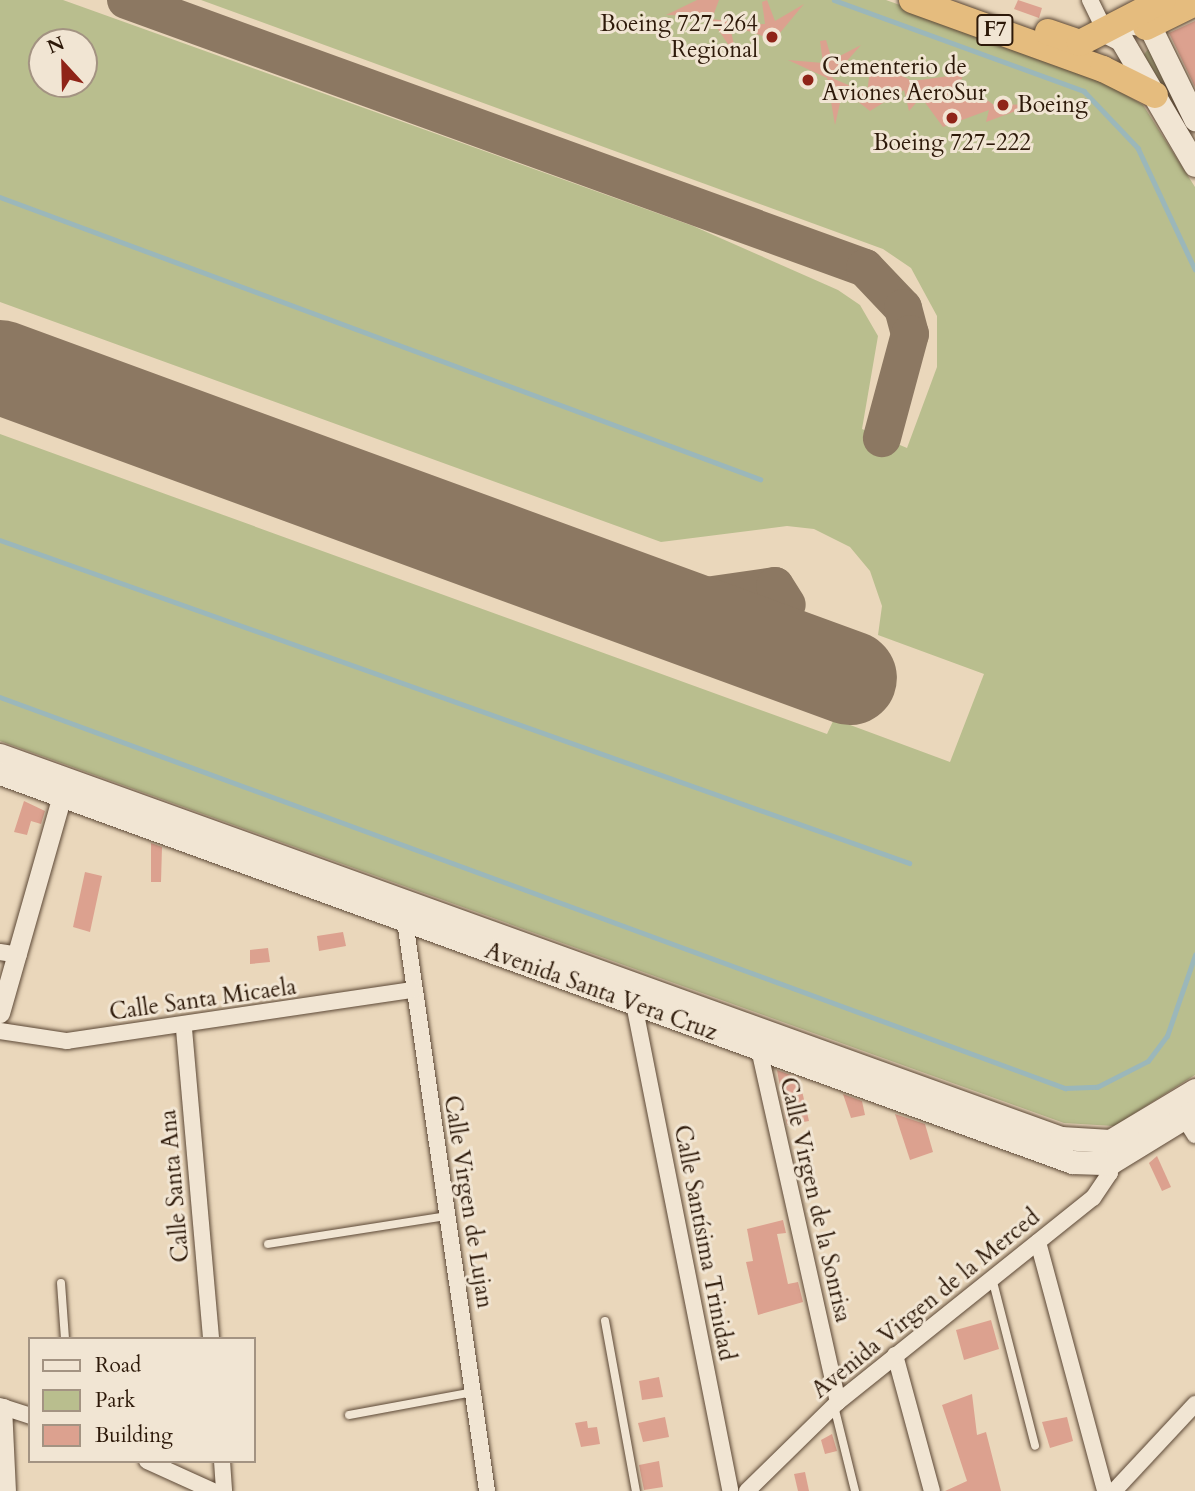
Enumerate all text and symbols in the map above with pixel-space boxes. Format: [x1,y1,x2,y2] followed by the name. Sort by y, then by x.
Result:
[600,10,758,64] place label: Boeing 727-264 Regional
[976,12,1014,48] road number: F7
[28,28,98,98] north arrow
[764,29,780,45] marker: Boeing 727-264 Regional
[43,30,68,61] text: N
[822,53,986,107] place label: Cementerio de Aviones AeroSur
[800,72,816,88] marker: Cementerio de Aviones AeroSur
[1017,91,1088,119] place label: Boeing
[995,97,1011,113] marker: Boeing
[944,110,960,126] marker: Boeing 727-222
[873,129,1031,157] place label: Boeing 727-222
[481,937,721,1047] street label: Avenida Santa Vera Cruz
[108,973,298,1027] street label: Calle Santa Micaela
[773,1075,857,1325] street label: Calle Virgen de la Sonrisa
[438,1094,498,1310] street label: Calle Virgen de Lujan
[155,1109,195,1263] street label: Calle Santa Ana
[668,1123,740,1363] street label: Calle Santísima Trinidad
[806,1204,1046,1404] street label: Avenida Virgen de la Merced
[28,1337,256,1463] legend
[95,1351,141,1380] text: Road
[95,1386,135,1415] text: Park
[95,1421,173,1450] text: Building

